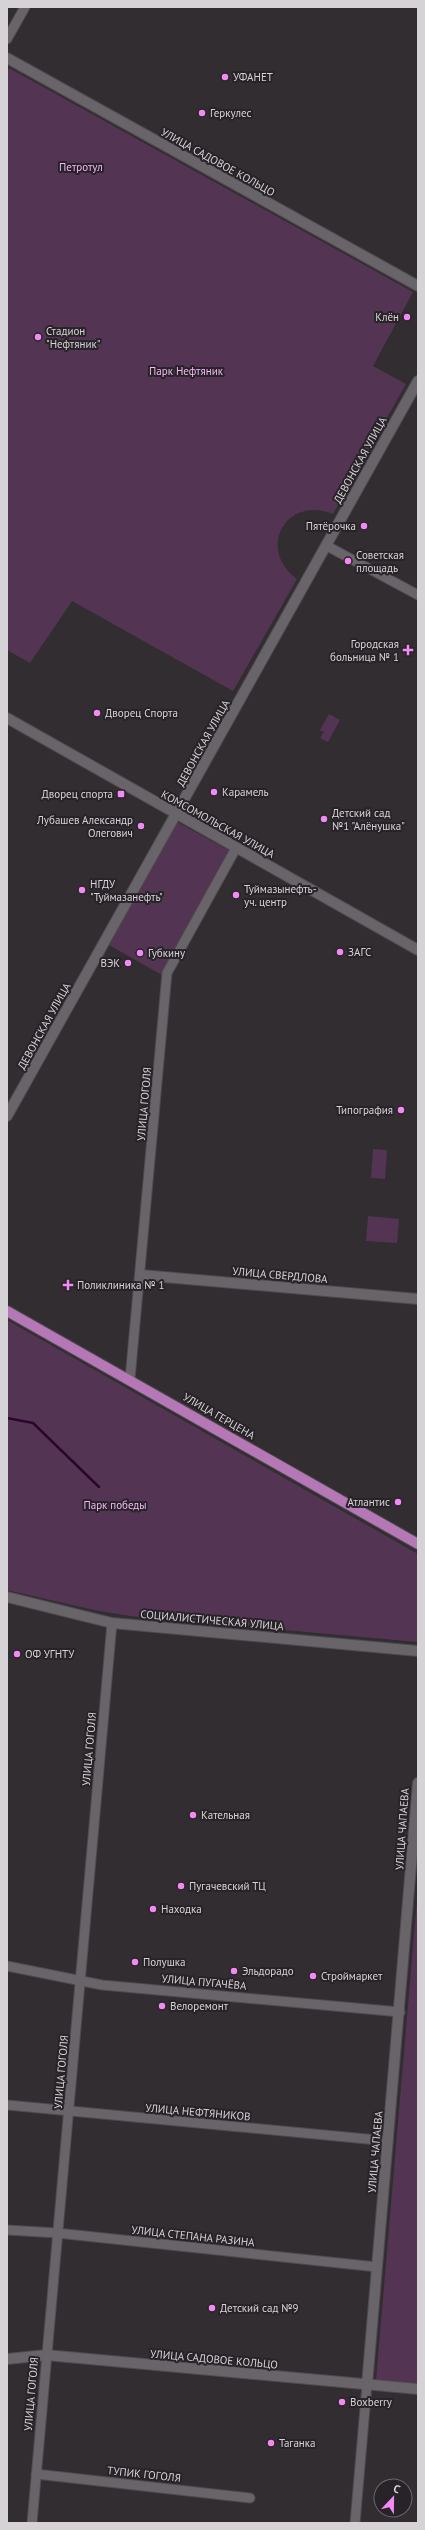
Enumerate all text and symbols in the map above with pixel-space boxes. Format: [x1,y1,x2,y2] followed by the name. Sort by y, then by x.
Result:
[233,70,273,84] place label: УФАНЕТ
[220,72,230,82] marker: УФАНЕТ
[210,106,251,120] place label: Геркулес
[197,108,207,118] marker: Геркулес
[159,125,277,199] street label: УЛИЦА САДОВОЕ КОЛЬЦО
[59,160,103,174] park label: Петротул
[375,310,399,324] place label: Клён
[402,312,412,322] marker: Клён
[46,324,101,351] place label: Стадион "Нефтяник"
[33,332,43,342] marker: Стадион "Нефтяник"
[149,364,224,378] park label: Парк Нефтяник
[330,414,390,506] street label: ДЕВОНСКАЯ УЛИЦА
[306,519,356,533] place label: Пятёрочка
[359,521,369,531] marker: Пятёрочка
[356,548,404,575] place label: Советская площадь
[343,556,353,566] marker: Советская площадь
[330,637,399,664] place label: Городская больница № 1
[402,644,414,656] marker: Городская больница № 1
[173,697,233,789] street label: ДЕВОНСКАЯ УЛИЦА
[105,706,178,720] place label: Дворец Спорта
[92,708,102,718] marker: Дворец Спорта
[222,785,269,799] place label: Карамель
[41,787,113,801] place label: Дворец спорта
[159,787,278,861] street label: КОМСОМОЛЬСКАЯ УЛИЦА
[209,787,219,797] marker: Карамель
[116,789,126,799] marker: Дворец спорта
[332,806,405,833] place label: Детский сад №1 "Алёнушка"
[36,813,133,840] place label: Лубашев Александр Олегович
[319,814,329,824] marker: Детский сад №1 "Алёнушка"
[136,821,146,831] marker: Лубашев Александр Олегович
[90,877,163,904] place label: НГДУ "Туймазанефть"
[244,882,317,909] place label: Туймазынефть- уч. центр
[77,885,87,895] marker: НГДУ "Туймазанефть"
[231,890,241,900] marker: Туймазынефть- уч. центр
[348,945,371,959] place label: ЗАГС
[148,946,186,960] place label: Губкину
[335,947,345,957] marker: ЗАГС
[135,948,145,958] marker: Губкину
[101,956,120,970] place label: ВЭК
[123,958,133,968] marker: ВЭК
[14,980,74,1072] street label: ДЕВОНСКАЯ УЛИЦА
[134,1067,154,1141] street label: УЛИЦА ГОГОЛЯ
[336,1103,393,1117] place label: Типография
[396,1105,406,1115] marker: Типография
[232,1264,329,1286] street label: УЛИЦА СВЕРДЛОВА
[77,1278,165,1292] place label: Поликлиника № 1
[62,1279,74,1291] marker: Поликлиника № 1
[181,1390,258,1443] street label: УЛИЦА ГЕРЦЕНА
[347,1495,390,1509] place label: Атлантис
[393,1497,403,1507] marker: Атлантис
[83,1498,147,1512] park label: Парк победы
[140,1607,285,1633] street label: СОЦИАЛИСТИЧЕСКАЯ УЛИЦА
[25,1647,75,1661] place label: ОФ УГНТУ
[12,1649,22,1659] marker: ОФ УГНТУ
[79,1712,99,1786] street label: УЛИЦА ГОГОЛЯ
[392,1787,412,1870] street label: УЛИЦА ЧАПАЕВА
[201,1808,250,1822] place label: Кательная
[188,1810,198,1820] marker: Кательная
[189,1879,266,1893] place label: Пугачевский ТЦ
[176,1881,186,1891] marker: Пугачевский ТЦ
[161,1902,202,1916] place label: Находка
[148,1904,158,1914] marker: Находка
[143,1955,186,1969] place label: Полушка
[130,1957,140,1967] marker: Полушка
[242,1964,294,1978] place label: Эльдорадо
[229,1966,239,1976] marker: Эльдорадо
[321,1969,383,1983] place label: Строймаркет
[161,1971,248,1993] street label: УЛИЦА ПУГАЧЁВА
[308,1971,318,1981] marker: Строймаркет
[170,1999,229,2013] place label: Велоремонт
[157,2001,167,2011] marker: Велоремонт
[51,2035,71,2109] street label: УЛИЦА ГОГОЛЯ
[145,2100,251,2124] street label: УЛИЦА НЕФТЯНИКОВ
[364,2110,386,2194] street label: УЛИЦА ЧАПАЕВА
[131,2223,256,2249] street label: УЛИЦА СТЕПАНА РАЗИНА
[220,2301,299,2315] place label: Детский сад №9
[207,2303,217,2313] marker: Детский сад №9
[150,2346,278,2372] street label: УЛИЦА САДОВОЕ КОЛЬЦО
[21,2357,41,2431] street label: УЛИЦА ГОГОЛЯ
[350,2395,393,2409] place label: Boxberry
[337,2397,347,2407] marker: Boxberry
[279,2436,316,2450] place label: Таганка
[266,2438,276,2448] marker: Таганка
[106,2463,182,2485] street label: ТУПИК ГОГОЛЯ
[373,2478,413,2518] north arrow
[391,2481,402,2496] text: С

